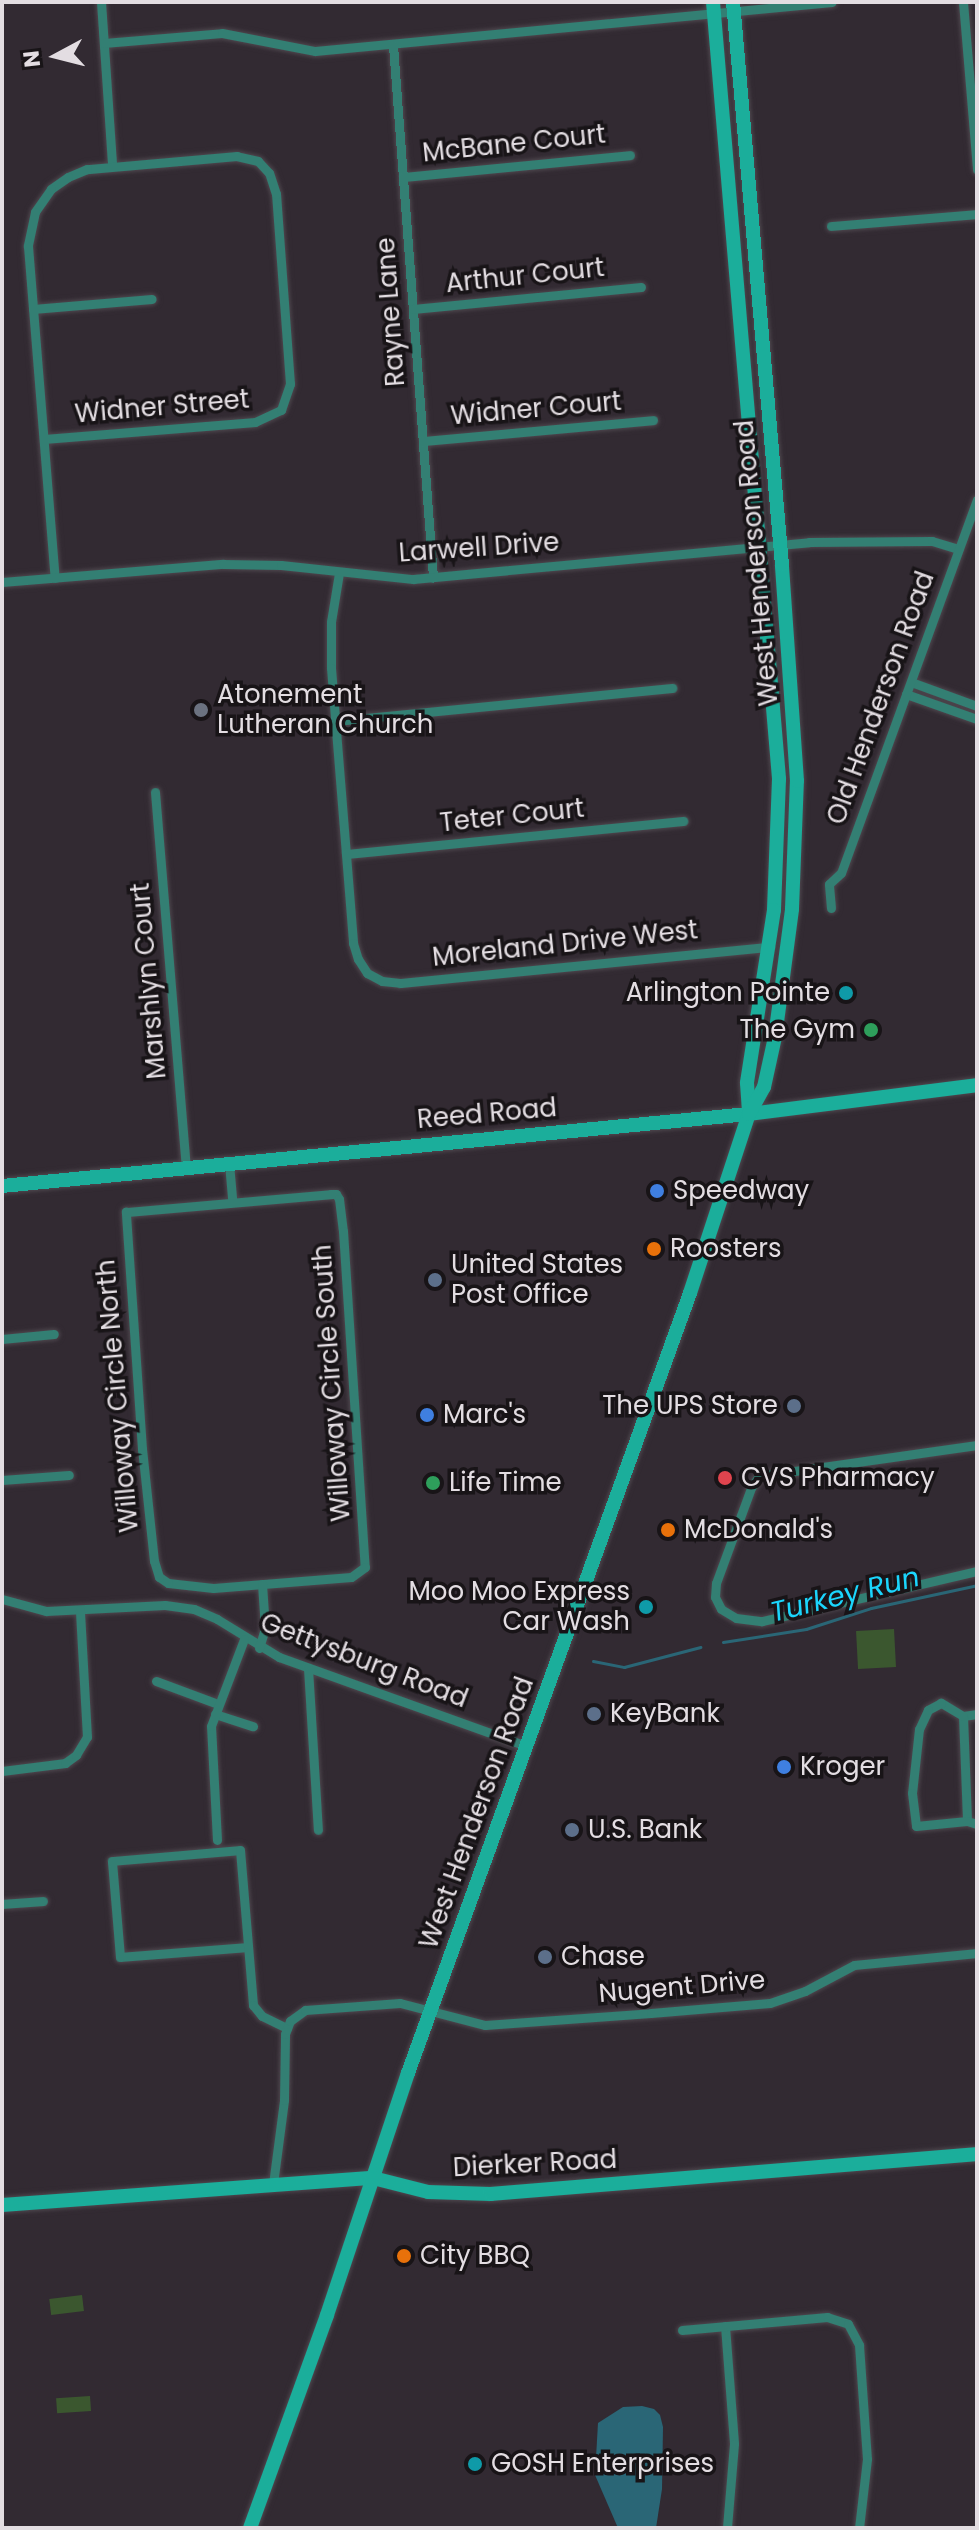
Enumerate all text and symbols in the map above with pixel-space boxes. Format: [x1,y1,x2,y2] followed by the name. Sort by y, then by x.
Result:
[16,16,96,96] north arrow
[15,49,48,69] text: N
[421,119,607,169] street label: McBane Court
[370,236,412,388] street label: Rayne Lane
[444,252,606,300] street label: Arthur Court
[74,384,250,430] street label: Widner Street
[449,386,623,432] street label: Widner Court
[729,419,785,707] street label: West Henderson Road
[398,527,560,569] street label: Larwell Drive
[821,567,941,829] street label: Old Henderson Road
[217,679,433,740] place label: Atonement Lutheran Church
[192,701,210,719] marker: Atonement Lutheran Church
[438,793,586,839] street label: Teter Court
[125,882,173,1080] street label: Marshlyn Court
[431,915,699,973] street label: Moreland Drive West
[626,977,830,1009] place label: Arlington Pointe
[837,984,855,1002] marker: Arlington Pointe
[740,1014,855,1046] place label: The Gym
[862,1021,880,1039] marker: The Gym
[416,1092,558,1136] street label: Reed Road
[673,1175,809,1207] place label: Speedway
[648,1182,666,1200] marker: Speedway
[670,1233,782,1265] place label: Roosters
[645,1240,663,1258] marker: Roosters
[307,1243,357,1523] street label: Willoway Circle South
[451,1249,623,1310] place label: United States Post Office
[91,1258,145,1534] street label: Willoway Circle North
[426,1271,444,1289] marker: United States Post Office
[602,1390,778,1422] place label: The UPS Store
[785,1397,803,1415] marker: The UPS Store
[443,1399,526,1431] place label: Marc's
[418,1406,436,1424] marker: Marc's
[741,1462,935,1494] place label: CVS Pharmacy
[449,1467,562,1499] place label: Life Time
[716,1469,734,1487] marker: CVS Pharmacy
[424,1474,442,1492] marker: Life Time
[684,1514,833,1546] place label: McDonald's
[659,1521,677,1539] marker: McDonald's
[767,1560,923,1630] water label: Turkey Run
[408,1576,630,1638] place label: Moo Moo Express Car Wash
[637,1598,655,1616] marker: Moo Moo Express Car Wash
[256,1607,472,1715] street label: Gettysburg Road
[413,1673,541,1953] street label: West Henderson Road
[610,1698,720,1730] place label: KeyBank
[585,1705,603,1723] marker: KeyBank
[800,1751,885,1783] place label: Kroger
[775,1758,793,1776] marker: Kroger
[588,1814,702,1846] place label: U.S. Bank
[563,1821,581,1839] marker: U.S. Bank
[561,1941,645,1973] place label: Chase
[536,1948,554,1966] marker: Chase
[598,1964,766,2010] street label: Nugent Drive
[452,2144,618,2184] street label: Dierker Road
[420,2240,530,2272] place label: City BBQ
[395,2247,413,2265] marker: City BBQ
[491,2448,714,2480] place label: GOSH Enterprises
[466,2455,484,2473] marker: GOSH Enterprises

